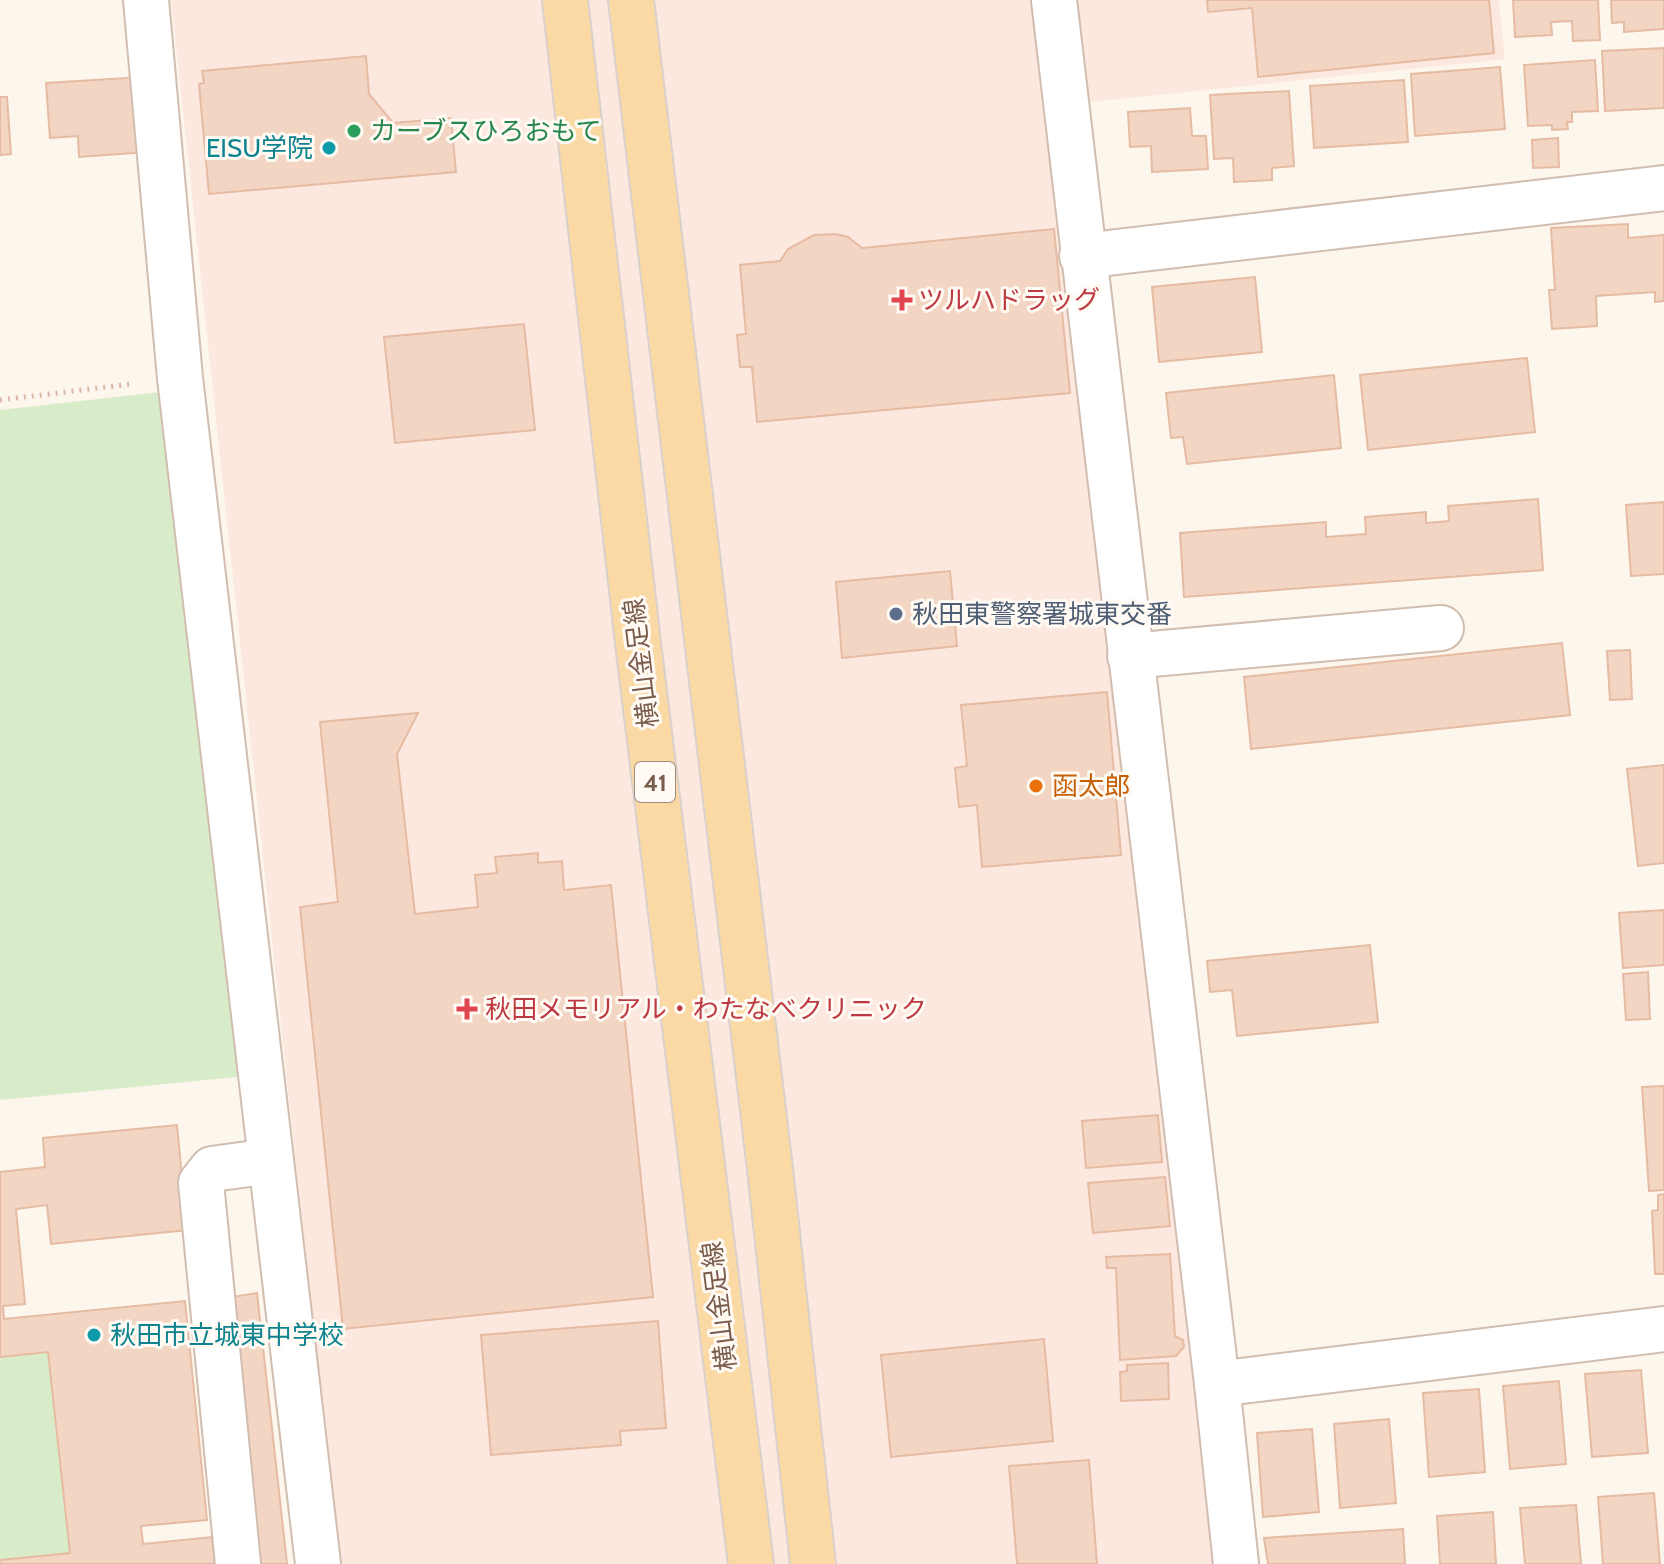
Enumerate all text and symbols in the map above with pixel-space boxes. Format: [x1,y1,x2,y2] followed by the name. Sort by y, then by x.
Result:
[370,115,601,147] place label: カーブスひろおもて
[345,122,363,140] marker: カーブスひろおもて
[206,132,313,164] place label: EISU学院
[320,139,338,157] marker: EISU学院
[918,284,1100,316] place label: ツルハドラッグ
[893,291,911,309] marker: ツルハドラッグ
[617,597,665,729] street label: 横山金足線
[912,598,1172,630] place label: 秋田東警察署城東交番
[887,605,905,623] marker: 秋田東警察署城東交番
[635,762,675,802] road number: 41
[1052,770,1130,802] place label: 函太郎
[1027,777,1045,795] marker: 函太郎
[485,993,927,1025] place label: 秋田メモリアル・わたなべクリニック
[456,998,478,1020] marker: 秋田メモリアル・わたなべクリニック
[695,1240,743,1372] street label: 横山金足線
[110,1319,344,1351] place label: 秋田市立城東中学校
[85,1326,103,1344] marker: 秋田市立城東中学校

